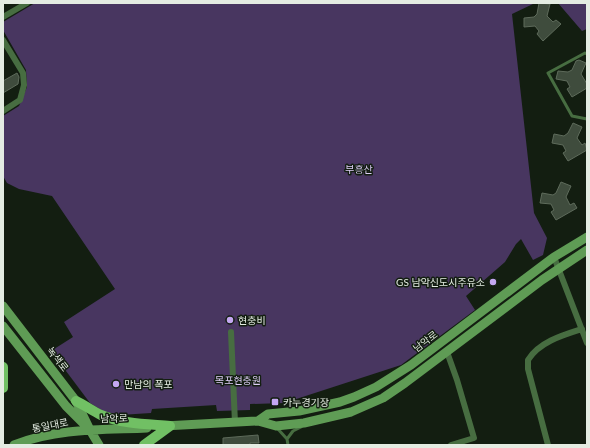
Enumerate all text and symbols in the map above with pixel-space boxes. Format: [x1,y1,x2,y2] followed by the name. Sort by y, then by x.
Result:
[345,163,373,175] park label: 부흥산
[396,276,485,288] place label: GS 남악신도시주유소
[488,277,498,287] marker: GS 남악신도시주유소
[238,314,266,326] place label: 현충비
[225,315,235,325] marker: 현충비
[410,328,440,354] street label: 남악로
[45,344,71,374] street label: 녹색로
[215,374,261,386] park label: 목포현충원
[124,378,173,390] place label: 만남의 폭포
[111,379,121,389] marker: 만남의 폭포
[283,396,329,408] place label: 카누경기장
[270,397,280,407] marker: 카누경기장
[100,412,128,424] street label: 남악로
[31,416,69,434] street label: 통일대로

